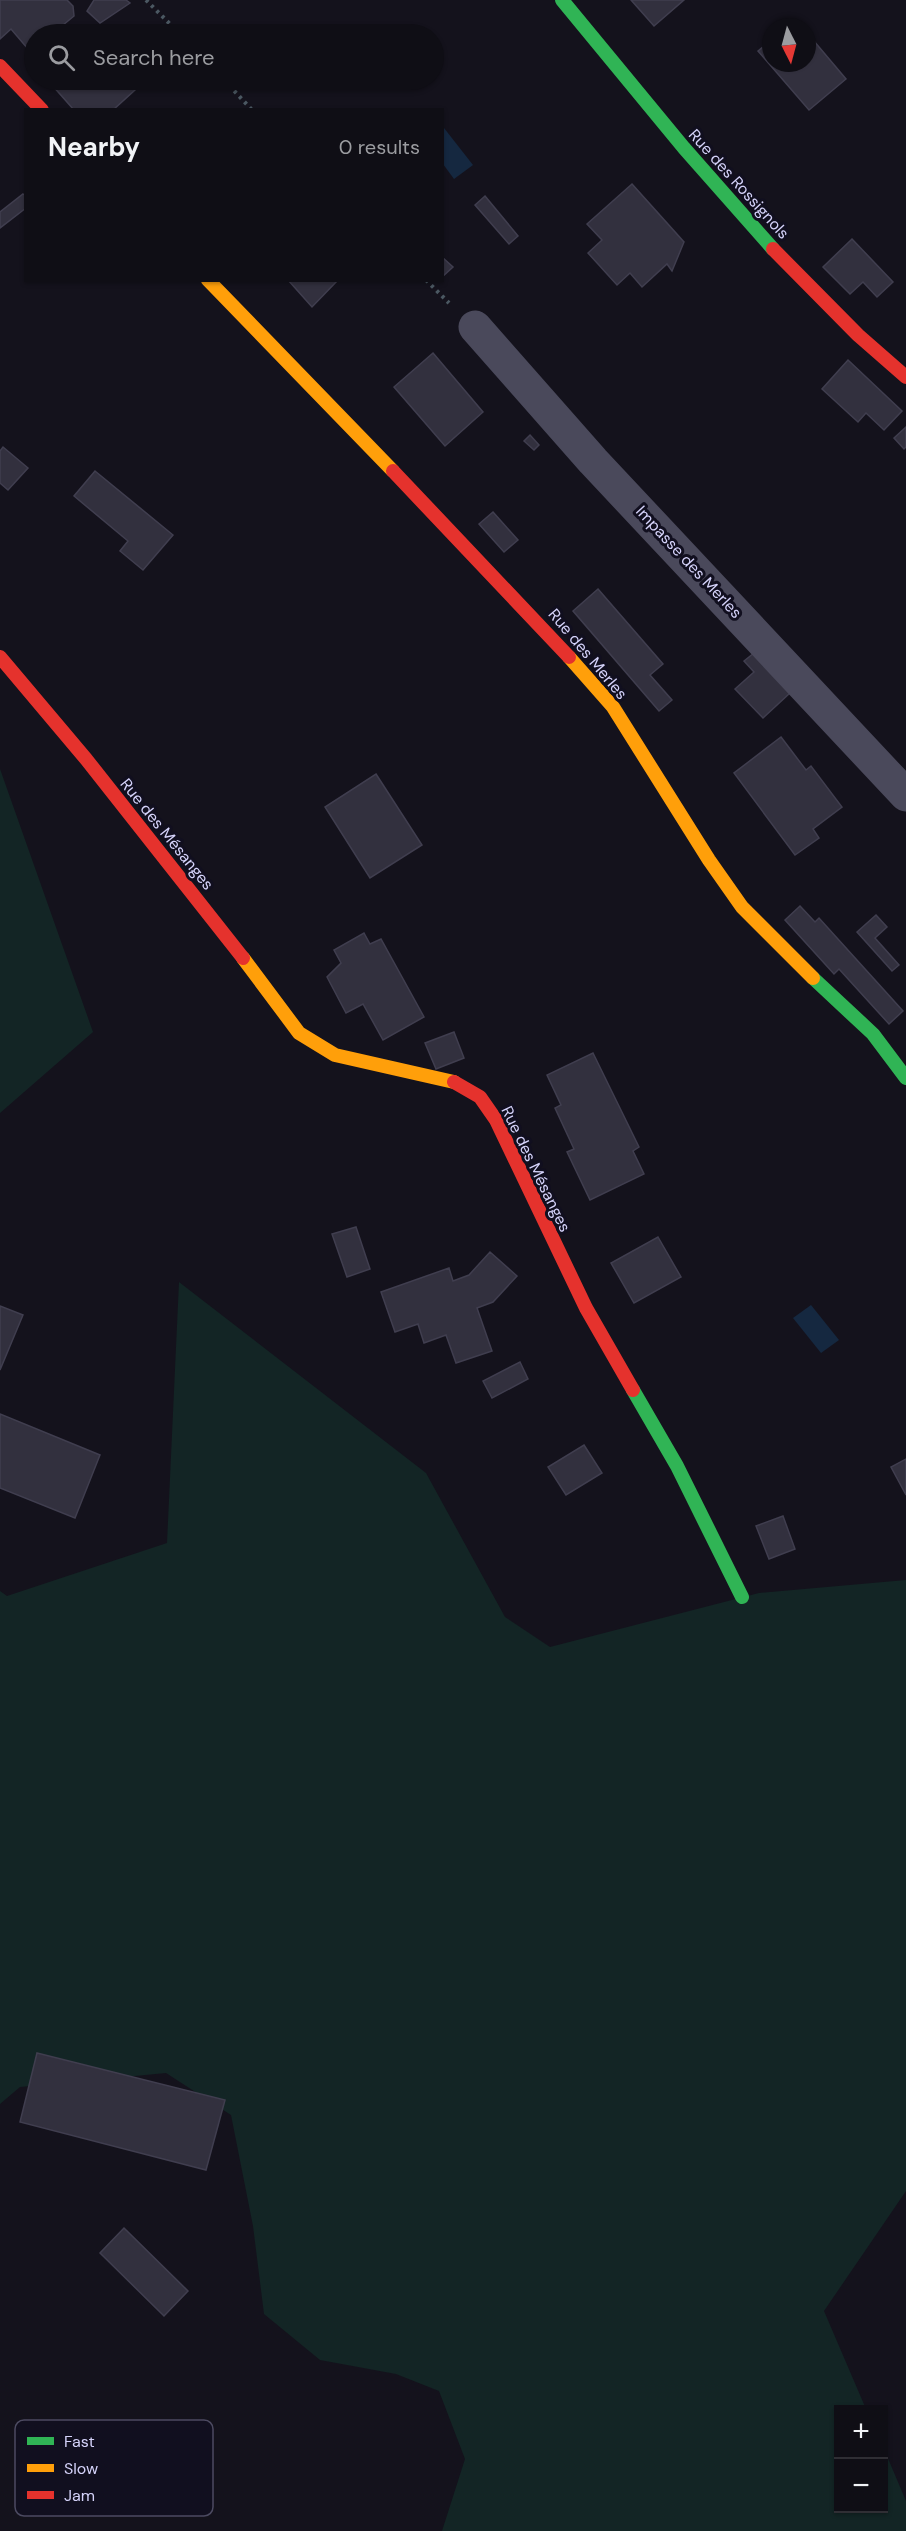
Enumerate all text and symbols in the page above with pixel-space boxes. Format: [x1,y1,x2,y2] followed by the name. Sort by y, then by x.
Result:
[762,18,816,72] north arrow
[24,24,444,90] search box
[45,41,78,74] icon: search
[93,43,214,72] text: Search here
[684,125,794,243] street label: Rue des Rossignols
[48,130,140,164] text: Nearby
[339,134,420,160] text: 0 results
[631,501,747,623] street label: Impasse des Merles
[544,604,632,704] street label: Rue des Merles
[116,774,218,894] street label: Rue des Mésanges
[496,1103,576,1235] street label: Rue des Mésanges
[834,2405,888,2513] map controls
[834,2405,888,2459] button: +
[15,2420,213,2516] legend
[64,2431,95,2452] text: Fast
[64,2458,98,2479] text: Slow
[834,2459,888,2513] button: −
[64,2485,95,2506] text: Jam

